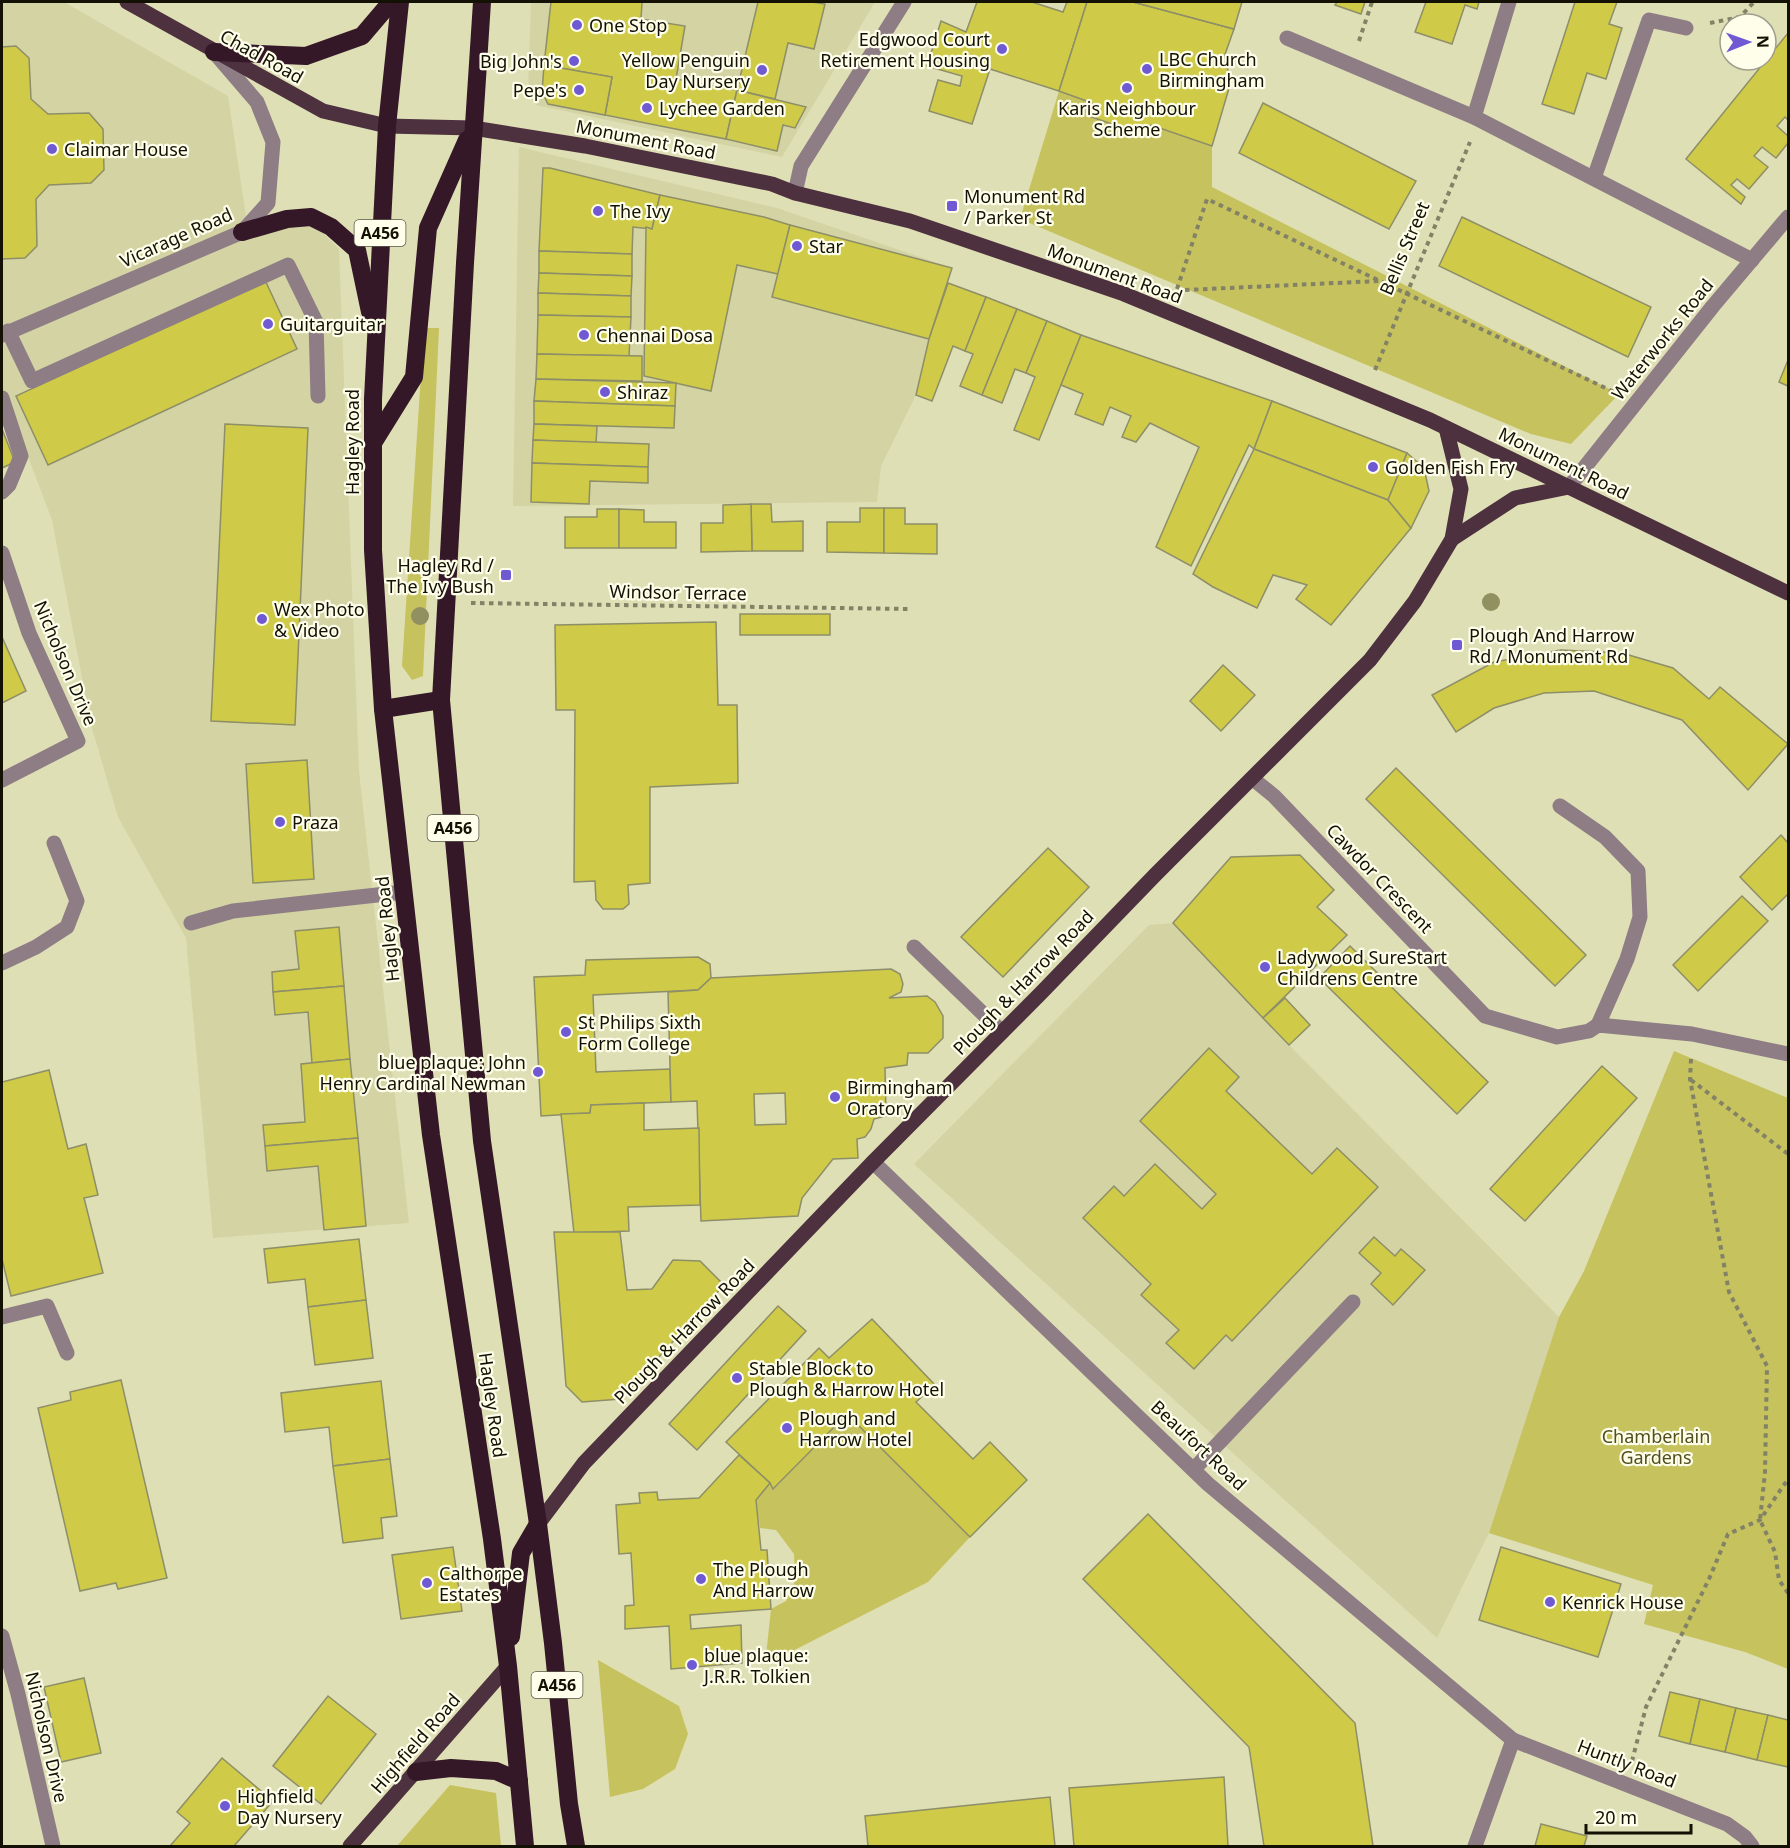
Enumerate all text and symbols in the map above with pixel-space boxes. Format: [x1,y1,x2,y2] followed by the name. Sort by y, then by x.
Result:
[1718,12,1778,72] north arrow
[589,13,667,37] place label: One Stop
[570,18,584,32] marker: One Stop
[216,23,308,89] street label: Chad Road
[820,27,990,72] place label: Edgwood Court Retirement Housing
[1752,35,1774,48] text: N
[995,42,1009,56] marker: Edgwood Court Retirement Housing
[1159,47,1265,92] place label: LBC Church Birmingham
[622,48,751,93] place label: Yellow Penguin Day Nursery
[480,49,562,73] place label: Big John's
[567,54,581,68] marker: Big John's
[1140,62,1154,76] marker: LBC Church Birmingham
[755,63,769,77] marker: Yellow Penguin Day Nursery
[513,78,567,102] place label: Pepe's
[1120,81,1134,95] marker: Karis Neighbour Scheme
[572,83,586,97] marker: Pepe's
[659,96,785,120] place label: Lychee Garden
[1058,96,1196,141] place label: Karis Neighbour Scheme
[640,101,654,115] marker: Lychee Garden
[574,114,718,164] street label: Monument Road
[64,137,188,161] place label: Claimar House
[45,142,59,156] marker: Claimar House
[964,184,1085,229] place label: Monument Rd / Parker St
[1374,197,1435,298] street label: Bellis Street
[610,199,671,223] place label: The Ivy
[945,199,959,213] marker: Monument Rd / Parker St
[116,202,236,272] street label: Vicarage Road
[591,204,605,218] marker: The Ivy
[354,220,406,246] road number: A456
[809,234,843,258] place label: Star
[1044,237,1186,309] street label: Monument Road
[790,239,804,253] marker: Star
[1606,273,1718,405] street label: Waterworks Road
[280,312,384,336] place label: Guitarguitar
[261,317,275,331] marker: Guitarguitar
[596,323,713,347] place label: Chennai Dosa
[577,328,591,342] marker: Chennai Dosa
[617,380,668,404] place label: Shiraz
[598,385,612,399] marker: Shiraz
[340,389,364,495] street label: Hagley Road
[1495,421,1633,505] street label: Monument Road
[1385,455,1516,479] place label: Golden Fish Fry
[1366,460,1380,474] marker: Golden Fish Fry
[386,553,494,598] place label: Hagley Rd / The Ivy Bush
[499,568,513,582] marker: Hagley Rd / The Ivy Bush
[609,579,747,605] street label: Windsor Terrace
[29,597,103,729] street label: Nicholson Drive
[274,597,365,642] place label: Wex Photo & Video
[255,612,269,626] marker: Wex Photo & Video
[1469,623,1634,668] place label: Plough And Harrow Rd / Monument Rd
[1450,638,1464,652] marker: Plough And Harrow Rd / Monument Rd
[292,810,339,834] place label: Praza
[273,815,287,829] marker: Praza
[428,815,478,841] road number: A456
[1322,818,1439,938] street label: Cawdor Crescent
[370,875,404,983] street label: Hagley Road
[947,904,1099,1060] street label: Plough & Harrow Road
[1277,945,1448,990] place label: Ladywood SureStart Childrens Centre
[1258,960,1272,974] marker: Ladywood SureStart Childrens Centre
[578,1010,701,1055] place label: St Philips Sixth Form College
[559,1025,573,1039] marker: St Philips Sixth Form College
[320,1050,526,1095] place label: blue plaque: John Henry Cardinal Newman
[531,1065,545,1079] marker: blue plaque: John Henry Cardinal Newman
[847,1075,953,1120] place label: Birmingham Oratory
[828,1090,842,1104] marker: Birmingham Oratory
[608,1253,760,1409] street label: Plough & Harrow Road
[474,1351,512,1459] street label: Hagley Road
[749,1356,944,1401] place label: Stable Block to Plough & Harrow Hotel
[730,1371,744,1385] marker: Stable Block to Plough & Harrow Hotel
[1146,1395,1252,1495] street label: Beaufort Road
[799,1406,912,1451] place label: Plough and Harrow Hotel
[780,1421,794,1435] marker: Plough and Harrow Hotel
[1602,1424,1710,1469] park label: Chamberlain Gardens
[713,1557,814,1602] place label: The Plough And Harrow
[439,1561,522,1606] place label: Calthorpe Estates
[694,1572,708,1586] marker: The Plough And Harrow
[420,1576,434,1590] marker: Calthorpe Estates
[1562,1590,1684,1614] place label: Kenrick House
[1543,1595,1557,1609] marker: Kenrick House
[702,1643,810,1688] place label: blue plaque: J.R.R. Tolkien
[685,1658,699,1672] marker: blue plaque: J.R.R. Tolkien
[20,1669,74,1805] street label: Nicholson Drive
[532,1672,582,1698] road number: A456
[365,1688,465,1798] street label: Highfield Road
[1574,1733,1680,1793] street label: Huntly Road
[237,1784,343,1829] place label: Highfield Day Nursery
[1586,1797,1691,1835] scale bar
[218,1799,232,1813] marker: Highfield Day Nursery
[1595,1805,1637,1829] text: 20 m

